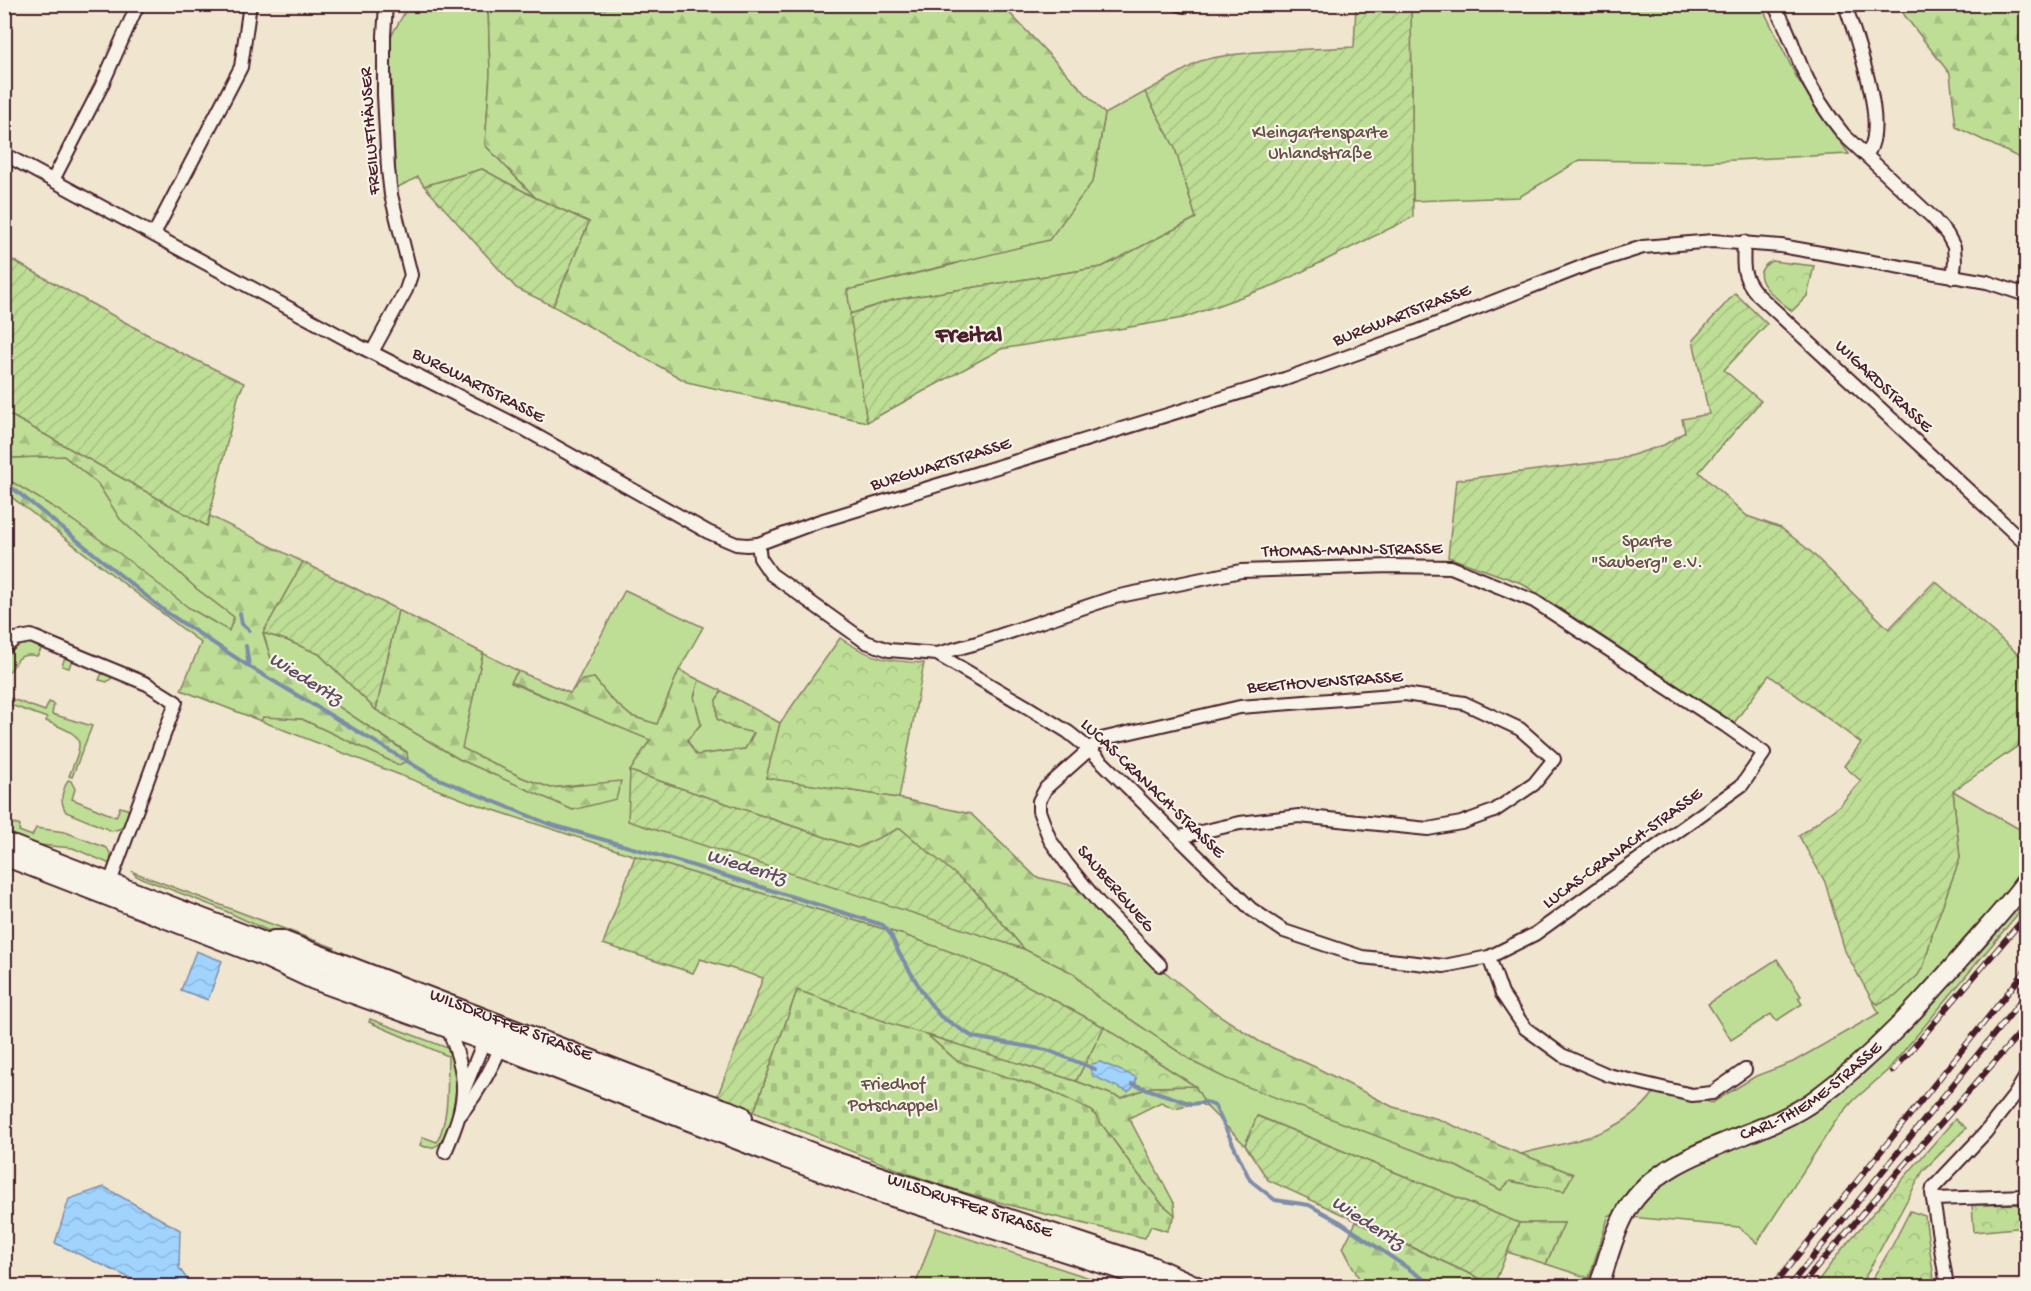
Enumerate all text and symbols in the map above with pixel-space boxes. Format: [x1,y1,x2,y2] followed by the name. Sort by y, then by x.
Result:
[356,66,386,196] street label: FREILUFTHÄUSER
[1252,123,1389,165] park label: Kleingartensparte Uhlandstraße
[1329,280,1475,352] street label: BURGWARTSTRASSE
[935,322,1002,351] district label: Freital
[1830,336,1937,438] street label: WIGARDSTRASSE
[407,343,548,429] street label: BURGWARTSTRASSE
[867,433,1015,497] street label: BURGWARTSTRASSE
[1591,532,1703,574] park label: Sparte "Sauberg" e.V.
[1261,539,1443,563] street label: THOMAS-MANN-STRASSE
[264,648,347,712] water label: Wiederitz
[1246,667,1404,699] street label: BEETHOVENSTRASSE
[1075,715,1229,864] street label: LUCAS-CRANACH-STRASSE
[1539,783,1708,914] street label: LUCAS-CRANACH-STRASSE
[1072,841,1159,937] street label: SAUBERGWEG
[703,845,790,891] water label: Wiederitz
[426,984,596,1066] street label: WILSDRUFFER STRASSE
[1737,1037,1887,1146] street label: CARL-THIEME-STRASSE
[847,1075,938,1117] park label: Friedhof Potschappel
[884,1169,1056,1243] street label: WILSDRUFFER STRASSE
[1326,1192,1409,1257] water label: Wiederitz

